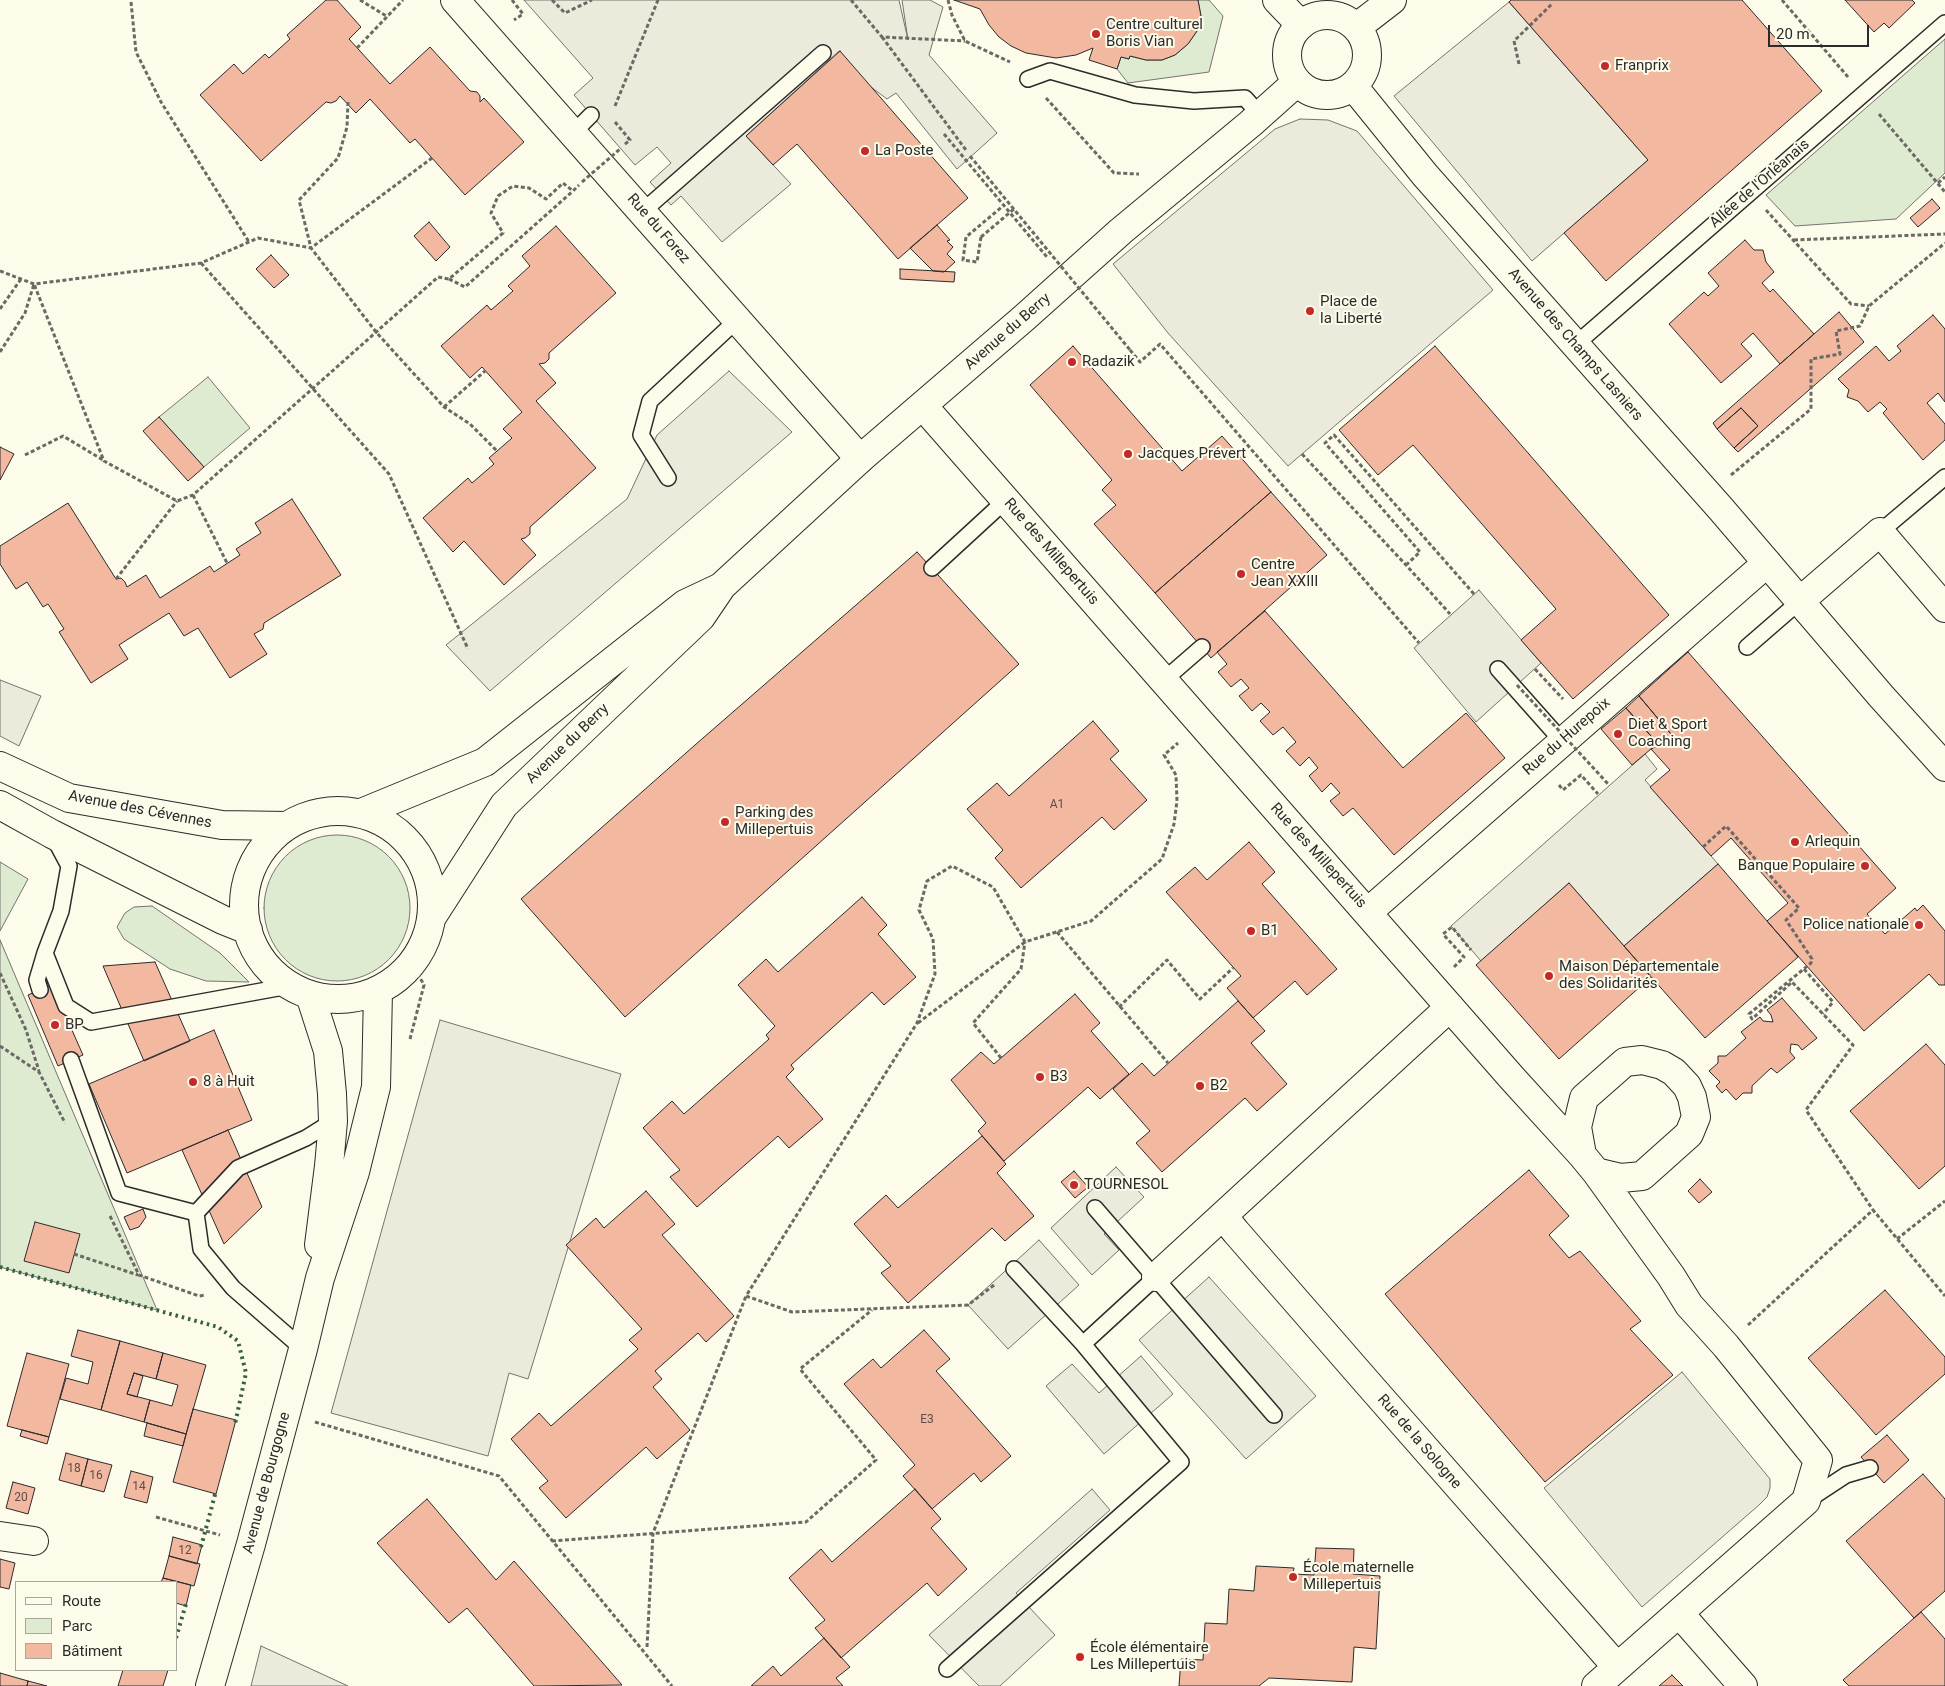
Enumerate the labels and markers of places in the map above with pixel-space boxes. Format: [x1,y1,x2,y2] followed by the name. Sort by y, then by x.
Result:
[1106,16,1203,51] place label: Centre culturel Boris Vian
[1090,28,1102,40] marker: Centre culturel Boris Vian
[1615,57,1669,75] place label: Franprix
[1599,60,1611,72] marker: Franprix
[875,142,933,160] place label: La Poste
[859,145,871,157] marker: La Poste
[1320,293,1382,328] place label: Place de la Liberté
[1304,305,1316,317] marker: Place de la Liberté
[1082,353,1135,371] place label: Radazik
[1066,356,1078,368] marker: Radazik
[1138,445,1246,463] place label: Jacques Prévert
[1122,448,1134,460] marker: Jacques Prévert
[1251,556,1318,591] place label: Centre Jean XXIII
[1235,568,1247,580] marker: Centre Jean XXIII
[1628,716,1707,751] place label: Diet & Sport Coaching
[1612,728,1624,740] marker: Diet & Sport Coaching
[735,804,813,839] place label: Parking des Millepertuis
[719,816,731,828] marker: Parking des Millepertuis
[1805,833,1860,851] place label: Arlequin
[1789,836,1801,848] marker: Arlequin
[1738,857,1855,875] place label: Banque Populaire
[1859,860,1871,872] marker: Banque Populaire
[1803,916,1909,934] place label: Police nationale
[1913,919,1925,931] marker: Police nationale
[1261,922,1279,940] place label: B1
[1245,925,1257,937] marker: B1
[1559,958,1719,993] place label: Maison Départementale des Solidarités
[1543,970,1555,982] marker: Maison Départementale des Solidarités
[65,1016,84,1034] place label: BP
[49,1019,61,1031] marker: BP
[1050,1068,1068,1086] place label: B3
[1034,1071,1046,1083] marker: B3
[203,1073,255,1091] place label: 8 à Huit
[187,1076,199,1088] marker: 8 à Huit
[1210,1077,1228,1095] place label: B2
[1194,1080,1206,1092] marker: B2
[1084,1176,1169,1194] place label: TOURNESOL
[1068,1179,1080,1191] marker: TOURNESOL
[1303,1559,1414,1594] place label: École maternelle Millepertuis
[1287,1571,1299,1583] marker: École maternelle Millepertuis
[1090,1639,1209,1674] place label: École élémentaire Les Millepertuis
[1074,1651,1086,1663] marker: École élémentaire Les Millepertuis

